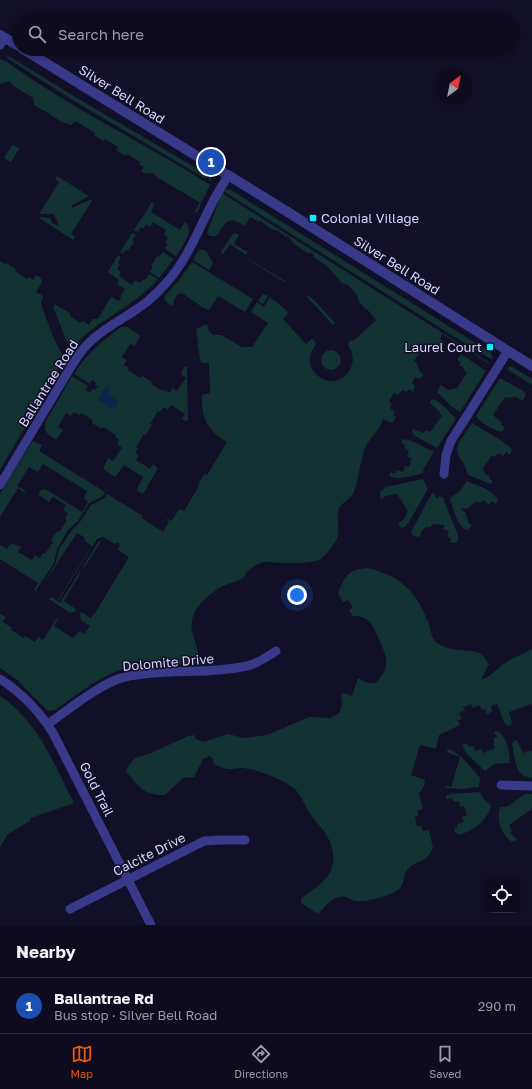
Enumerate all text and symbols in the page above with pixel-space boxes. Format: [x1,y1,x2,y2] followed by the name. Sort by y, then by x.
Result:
[12,12,520,56] search box
[26,23,48,45] icon: search
[58,25,144,43] text: Search here
[76,61,168,127] street label: Silver Bell Road
[436,68,472,104] north arrow
[198,147,224,177] pin: 1
[321,210,419,226] place label: Colonial Village
[308,213,318,223] marker: Colonial Village
[351,232,443,298] street label: Silver Bell Road
[15,336,81,430] street label: Ballantrae Road
[404,339,482,355] place label: Laurel Court
[485,342,495,352] marker: Laurel Court
[287,585,307,605] your location
[122,650,214,674] street label: Dolomite Drive
[76,759,118,819] street label: Gold Trail
[110,829,188,879] street label: Calcite Drive
[484,877,520,913] map controls
[484,877,520,913] button: locate
[16,941,76,962] text: Nearby
[54,989,153,1007] text: Ballantrae Rd
[26,998,32,1014] text: 1
[478,998,516,1014] text: 290 m
[54,1007,217,1023] text: Bus stop · Silver Bell Road
[71,1043,93,1080] tab: Map
[234,1043,288,1080] tab: Directions
[429,1043,461,1080] tab: Saved

